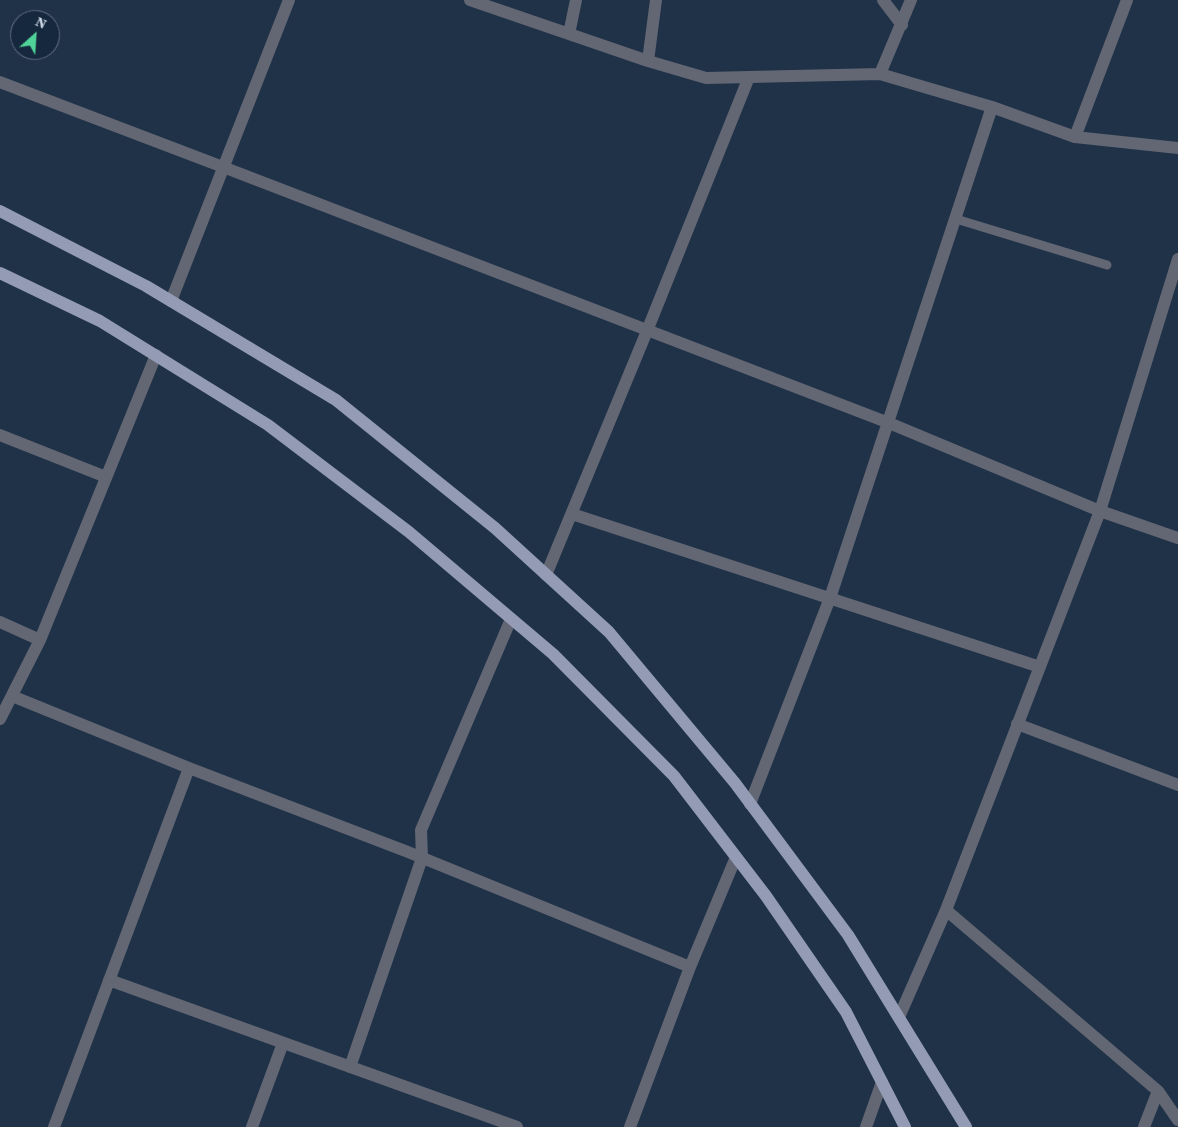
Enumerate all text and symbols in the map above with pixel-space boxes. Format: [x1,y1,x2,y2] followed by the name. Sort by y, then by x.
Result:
[10,10,60,60] north arrow
[32,11,50,34] text: N

